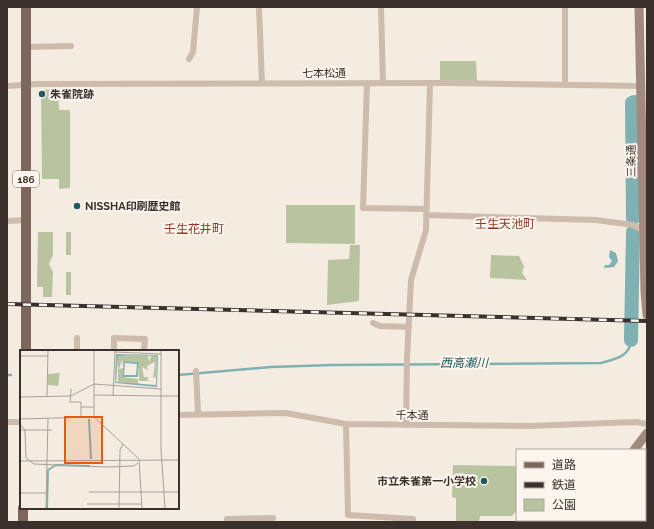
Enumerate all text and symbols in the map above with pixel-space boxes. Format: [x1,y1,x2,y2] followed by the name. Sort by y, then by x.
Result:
[302,67,346,80] street label: 七本松通
[50,88,94,101] place label: 朱雀院跡
[37,89,47,99] marker: 朱雀院跡
[625,144,638,178] street label: 三条通
[13,171,39,187] road number: 186
[85,200,181,213] place label: NISSHA印刷歴史館
[72,201,82,211] marker: NISSHA印刷歴史館
[475,217,535,231] district label: 壬生天池町
[164,222,224,236] district label: 壬生花井町
[20,350,179,509] inset map
[440,356,490,370] water label: 西高瀬川
[395,409,429,422] street label: 千本通
[516,449,646,521] legend
[552,458,576,472] text: 道路
[377,475,476,488] place label: 市立朱雀第一小学校
[479,476,489,486] marker: 市立朱雀第一小学校
[552,478,576,492] text: 鉄道
[552,498,576,512] text: 公園

